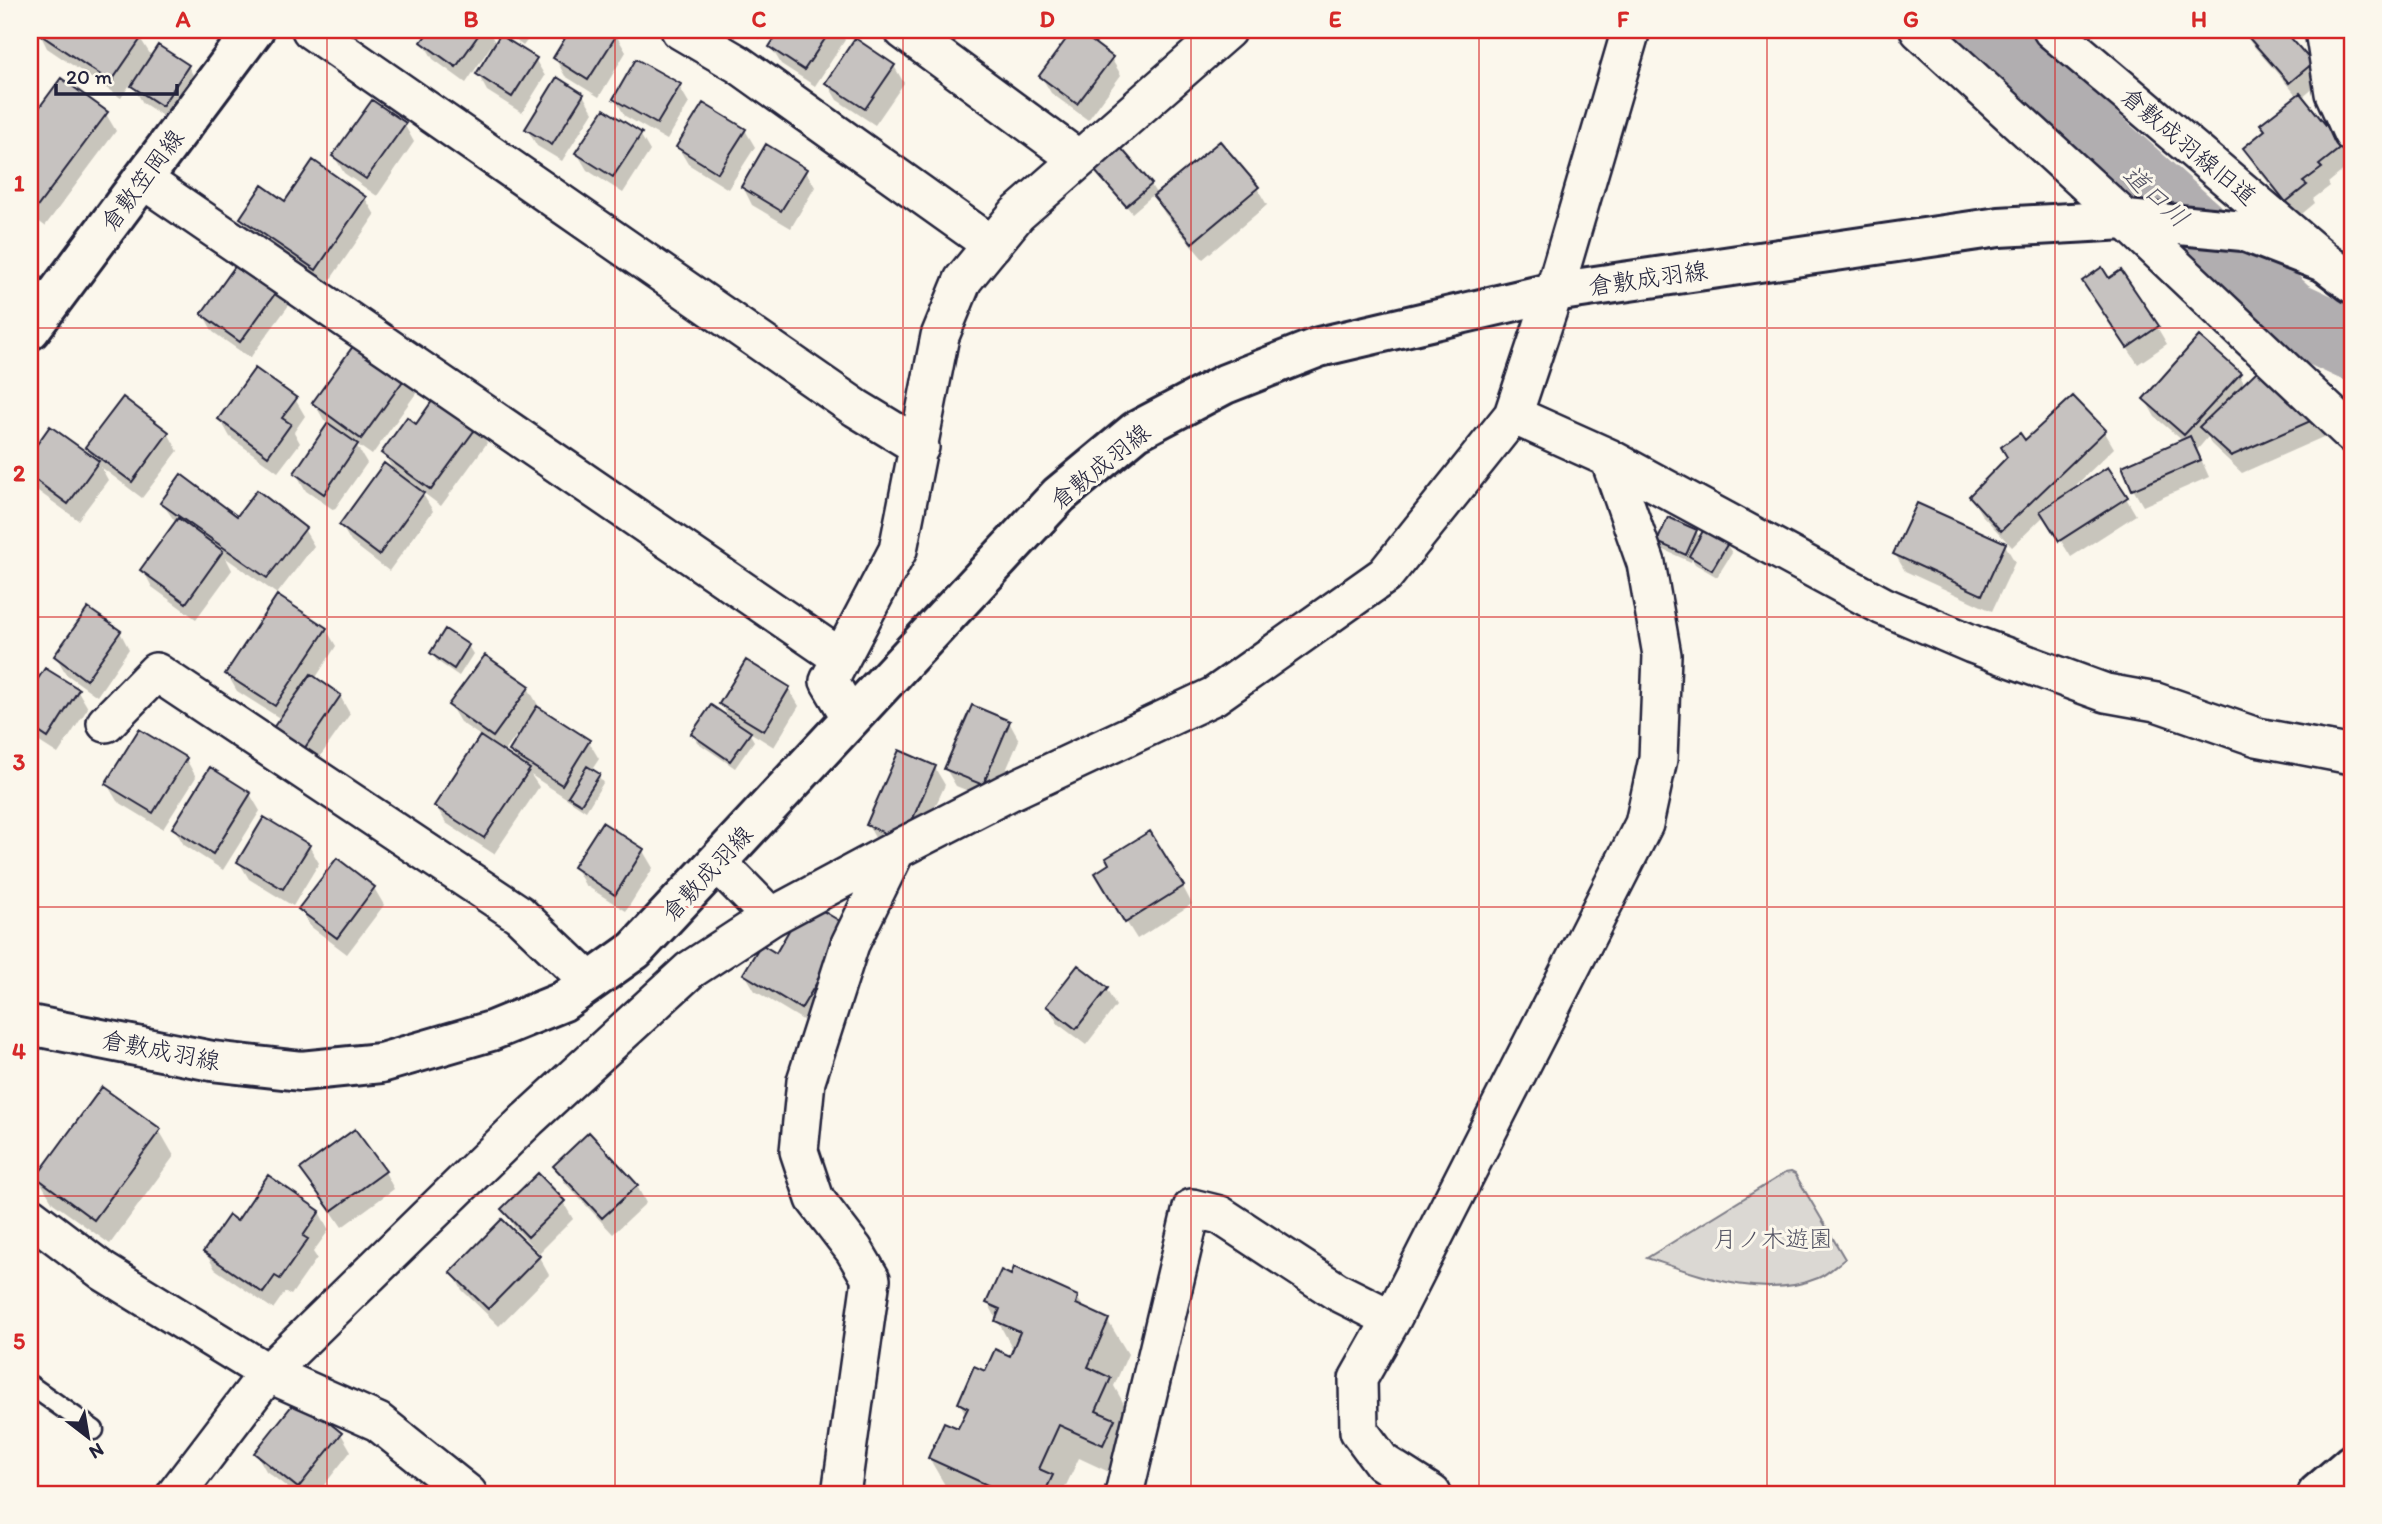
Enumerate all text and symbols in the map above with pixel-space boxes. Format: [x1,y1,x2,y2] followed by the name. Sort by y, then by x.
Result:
[175,5,191,33] text: A
[464,5,479,33] text: B
[752,5,767,33] text: C
[1039,5,1055,33] text: D
[1329,5,1342,33] text: E
[1617,5,1630,33] text: F
[1903,5,1919,33] text: G
[2191,5,2207,33] text: H
[56,52,177,96] scale bar
[66,64,113,89] text: 20 m
[2115,81,2263,211] street label: 倉敷成羽線旧道
[94,123,190,237] street label: 倉敷笠岡線
[2116,158,2196,234] water label: 道口川
[14,169,25,197] text: 1
[1587,255,1709,301] street label: 倉敷成羽線
[1044,417,1156,515] street label: 倉敷成羽線
[13,459,26,487] text: 2
[13,748,26,776] text: 3
[655,819,759,927] street label: 倉敷成羽線
[99,1024,223,1076] street label: 倉敷成羽線
[12,1037,26,1065] text: 4
[1713,1224,1833,1253] park label: 月ノ木遊園
[13,1327,25,1355] text: 5
[52,1402,122,1472] north arrow
[85,1438,108,1464] text: N

